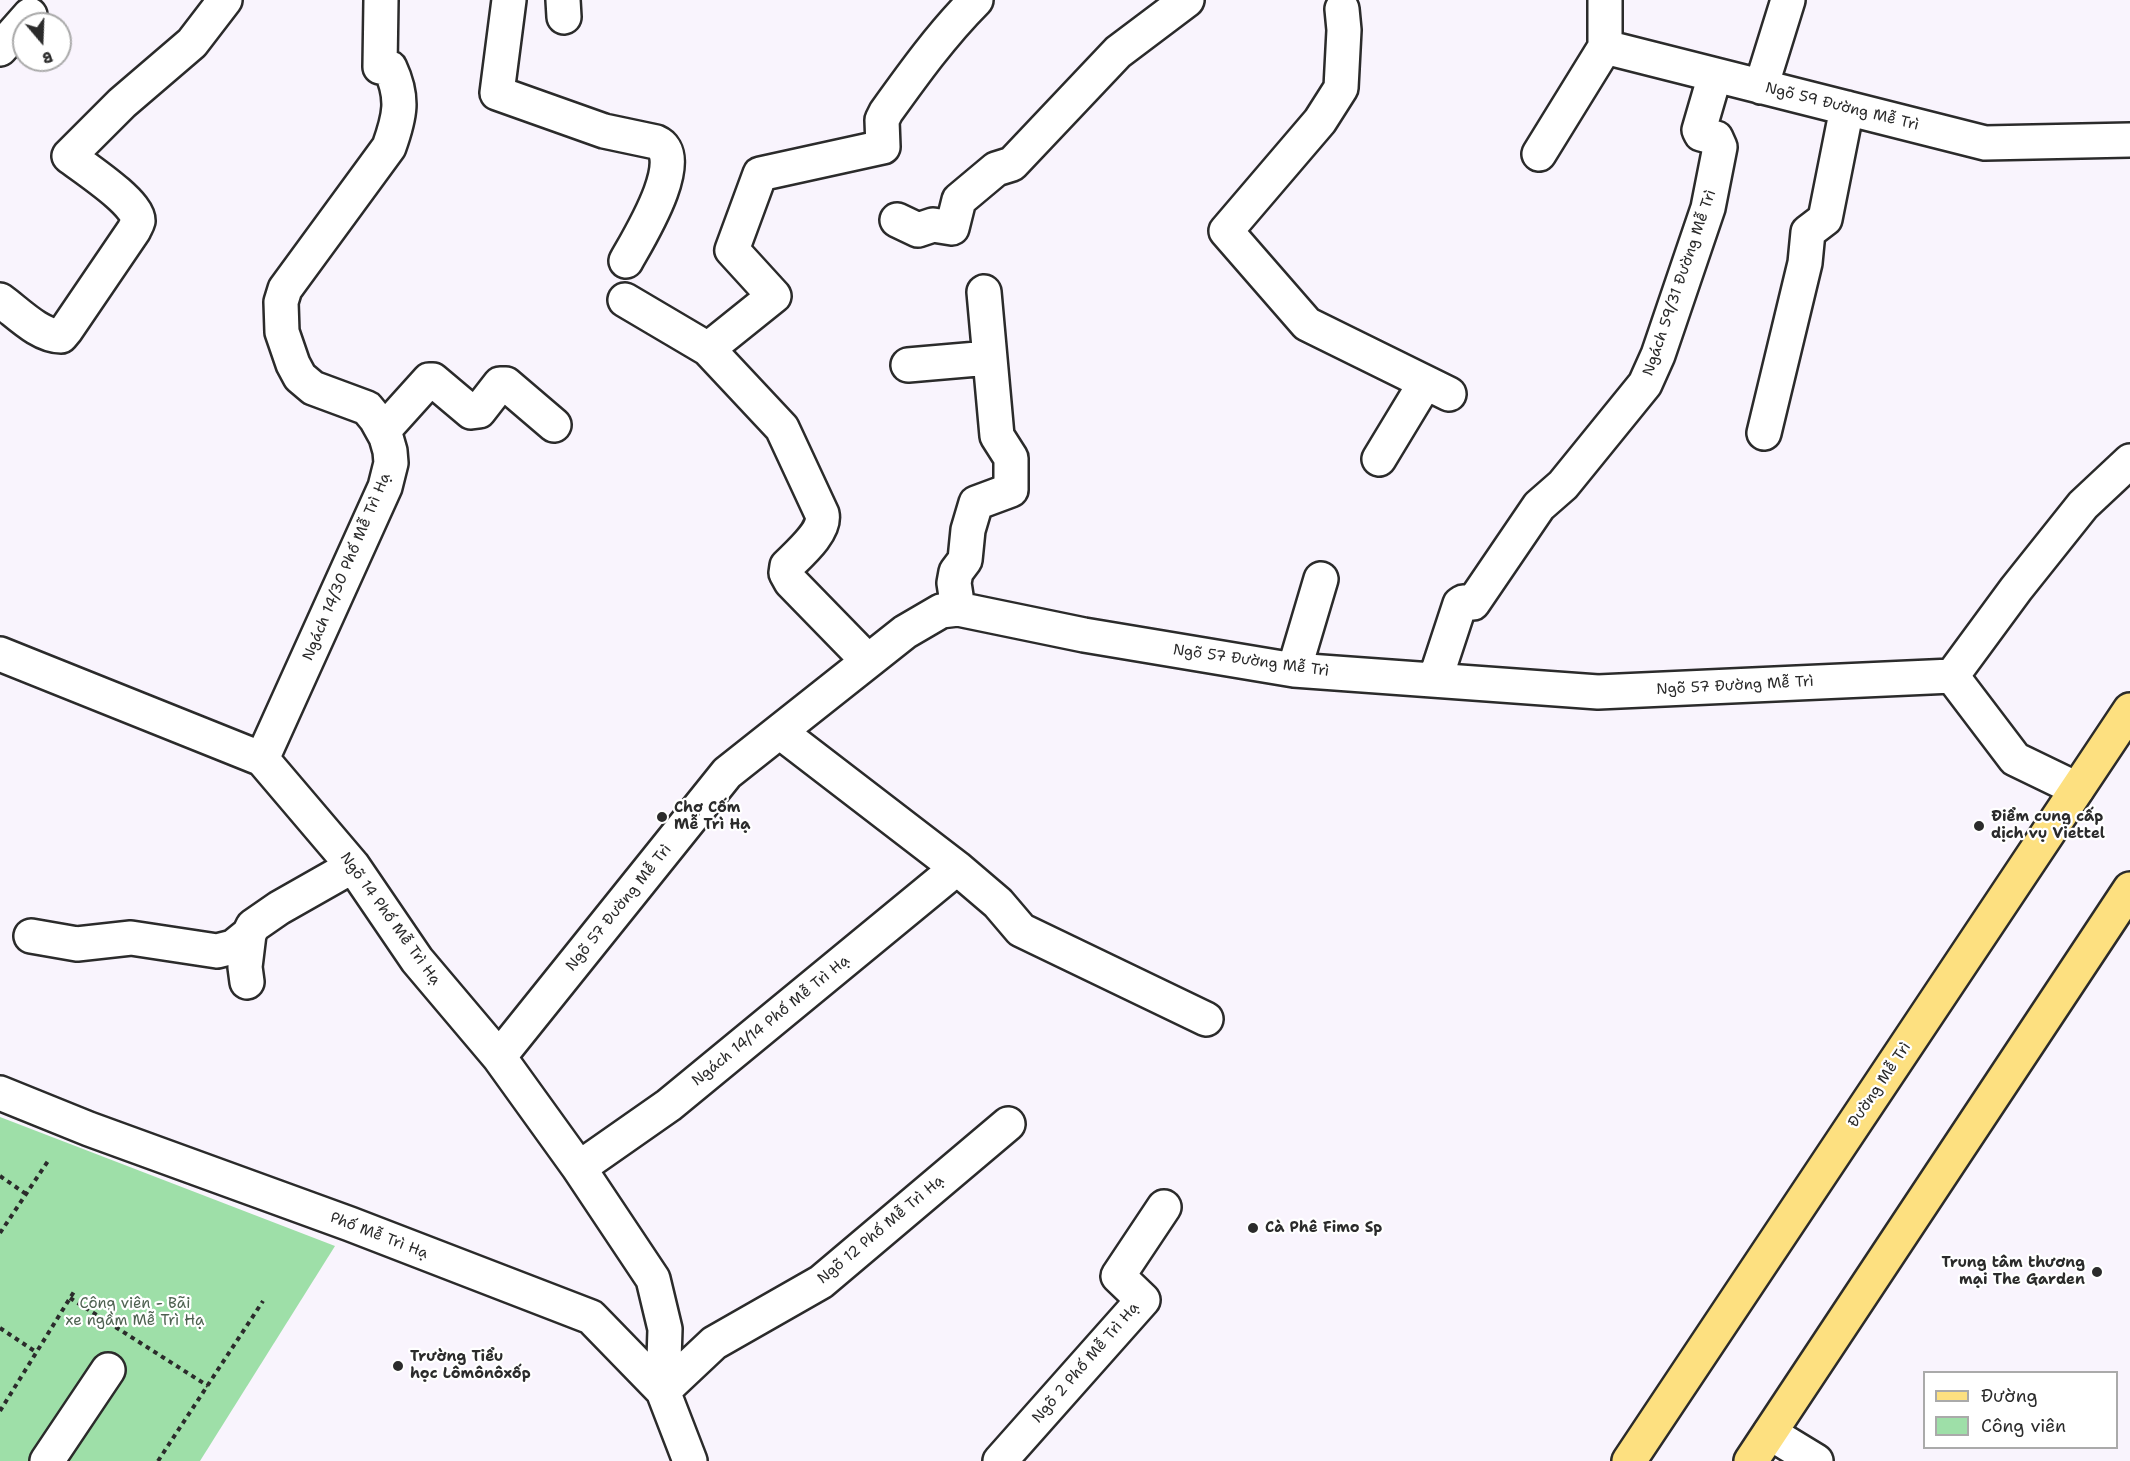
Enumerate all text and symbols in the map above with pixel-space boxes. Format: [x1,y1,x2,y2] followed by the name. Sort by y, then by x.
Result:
[12,12,72,72] north arrow
[39,46,56,69] text: B
[1763,79,1921,135] street label: Ngõ 59 Đường Mễ Trì
[1640,188,1720,378] street label: Ngách 59/31 Đường Mễ Trì
[299,470,395,664] street label: Ngách 14/30 Phố Mễ Trì Hạ
[1172,641,1330,681] street label: Ngõ 57 Đường Mễ Trì
[1656,673,1814,699] street label: Ngõ 57 Đường Mễ Trì
[674,799,750,834] place label: Chợ Cốm Mễ Trì Hạ
[1991,808,2105,843] place label: Điểm cung cấp dịch vụ Viettel
[655,810,669,824] marker: Chợ Cốm Mễ Trì Hạ
[1972,819,1986,833] marker: Điểm cung cấp dịch vụ Viettel
[562,841,676,975] street label: Ngõ 57 Đường Mễ Trì
[336,849,444,989] street label: Ngõ 14 Phố Mễ Trì Hạ
[689,952,853,1090] street label: Ngách 14/14 Phố Mễ Trì Hạ
[1845,1039,1915,1131] street label: Đường Mễ Trì
[814,1172,948,1288] street label: Ngõ 12 Phố Mễ Trì Hạ
[327,1209,431,1263] street label: Phố Mễ Trì Hạ
[1265,1219,1382,1237] place label: Cà Phê Fimo Sp
[1246,1221,1260,1235] marker: Cà Phê Fimo Sp
[1941,1254,2085,1289] place label: Trung tâm thương mại The Garden
[2090,1265,2104,1279] marker: Trung tâm thương mại The Garden
[66,1295,204,1330] park label: Công viên - Bãi xe ngầm Mễ Trì Hạ
[1029,1299,1143,1427] street label: Ngõ 2 Phố Mễ Trì Hạ
[410,1348,531,1383] place label: Trường Tiểu học Lômônôxốp
[391,1359,405,1373] marker: Trường Tiểu học Lômônôxốp
[1923,1371,2118,1449] legend
[1981,1384,2038,1408] text: Đường
[1981,1414,2066,1438] text: Công viên

